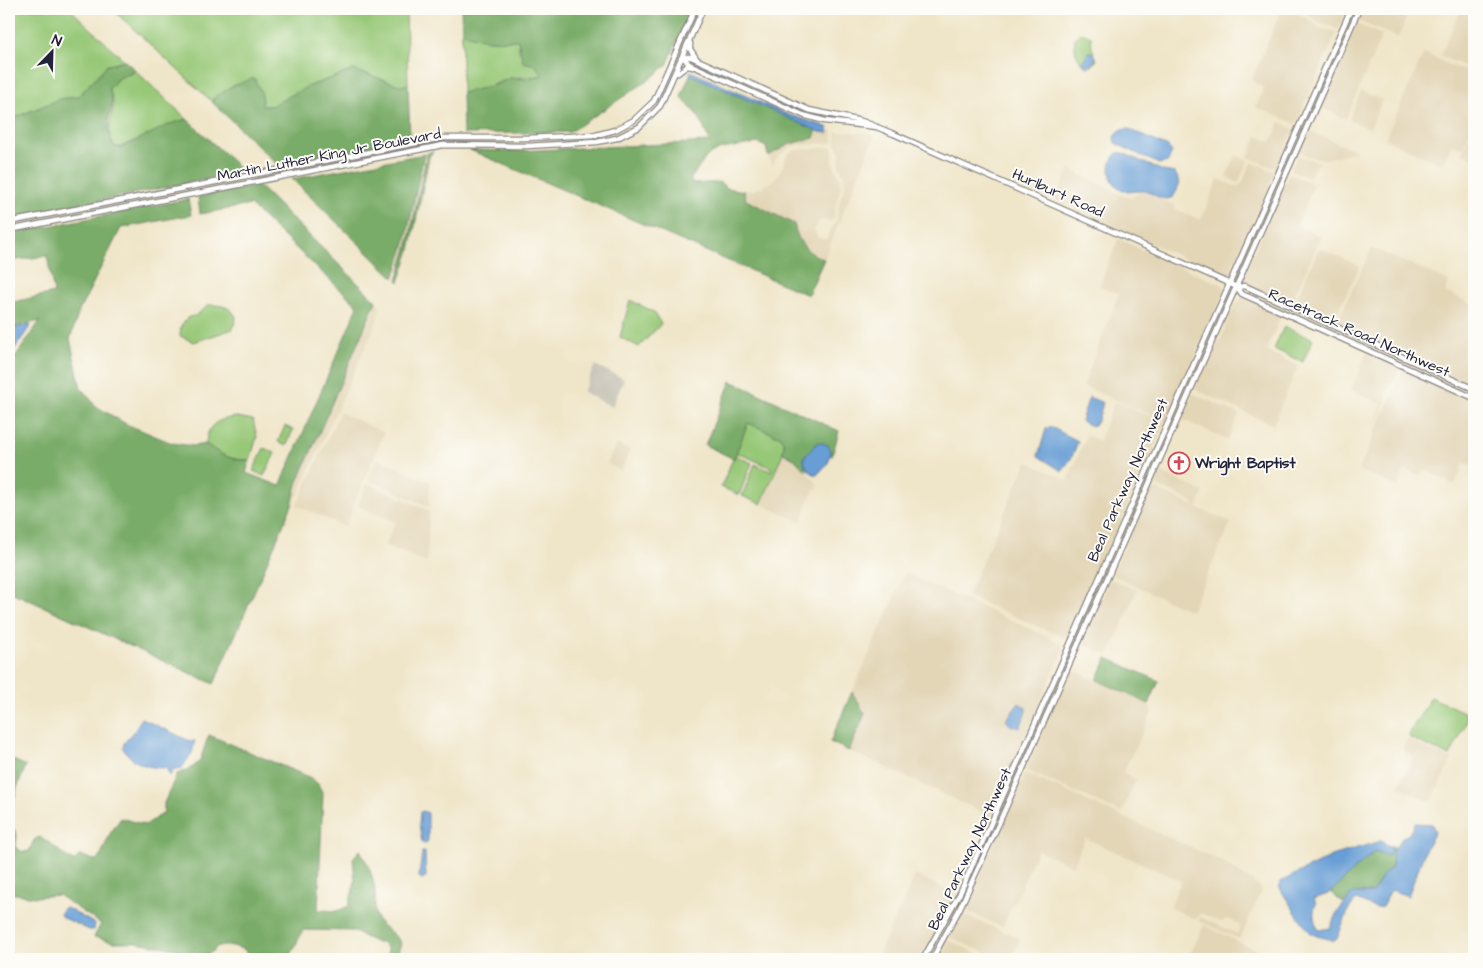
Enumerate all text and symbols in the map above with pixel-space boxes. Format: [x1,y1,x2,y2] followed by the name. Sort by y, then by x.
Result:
[28,28,78,78] north arrow
[49,30,65,52] text: N
[215,123,443,188] street label: Martin Luther King Jr Boulevard
[1009,163,1107,223] street label: Hurlburt Road
[1265,283,1453,383] street label: Racetrack Road Northwest
[1082,395,1174,565] street label: Beal Parkway Northwest
[1167,451,1191,475] church icon: Wright Baptist
[1194,453,1296,476] place label: Wright Baptist
[923,764,1018,934] street label: Beal Parkway Northwest

